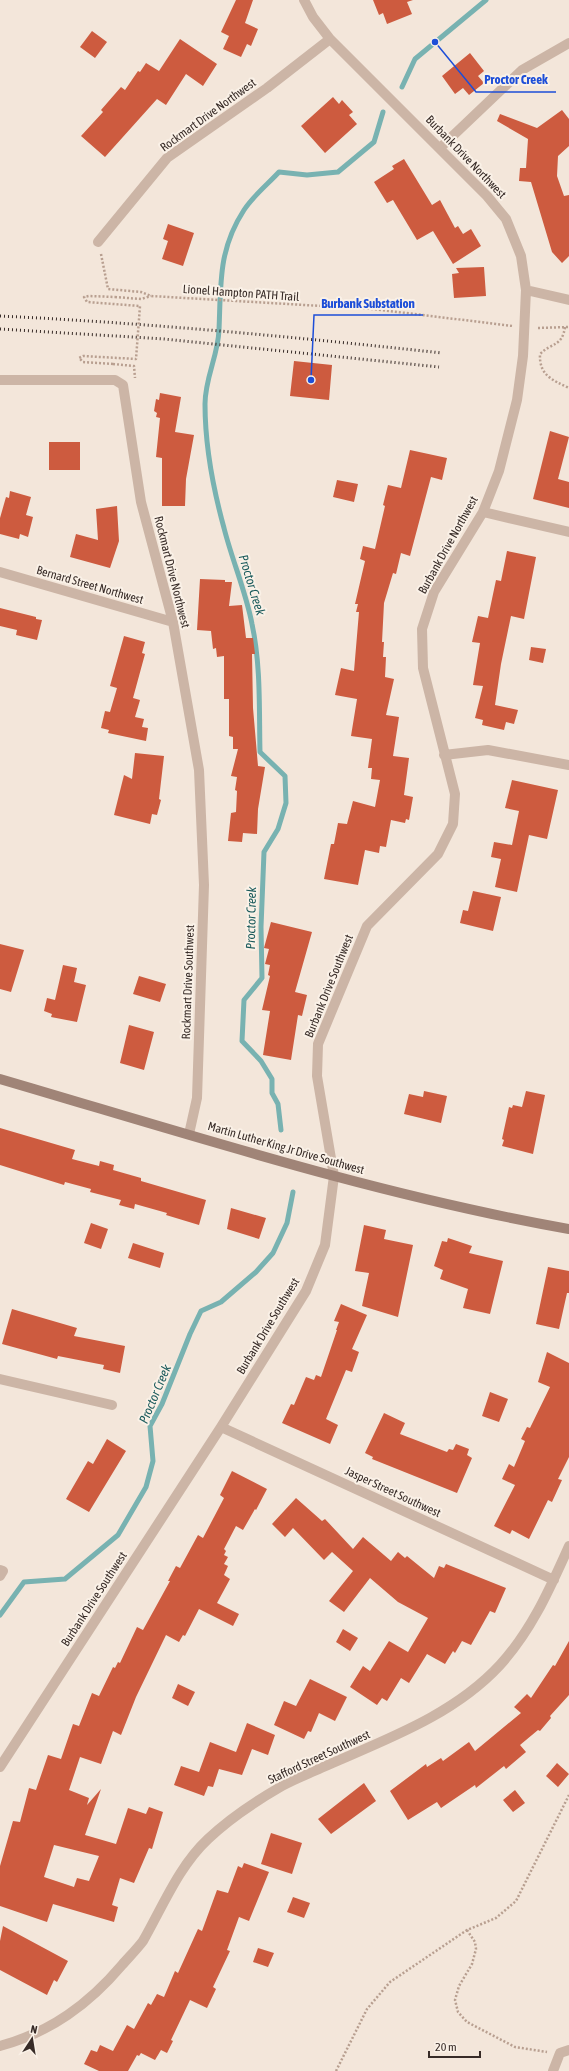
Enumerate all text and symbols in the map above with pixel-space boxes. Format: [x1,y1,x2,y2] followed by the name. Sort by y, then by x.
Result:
[476,67,556,92] callout: Proctor Creek
[484,72,548,87] text: Proctor Creek
[158,75,259,154] street label: Rockmart Drive Northwest
[423,113,509,202] street label: Burbank Drive Northwest
[182,282,300,304] street label: Lionel Hampton PATH Trail
[314,290,423,315] callout: Burbank Substation
[321,296,415,311] text: Burbank Substation
[415,493,481,596] street label: Burbank Drive Northwest
[151,515,193,630] street label: Rockmart Drive Northwest
[236,553,268,617] water label: Proctor Creek
[35,563,146,607] street label: Bernard Street Northwest
[243,886,259,949] water label: Proctor Creek
[179,924,197,1040] street label: Rockmart Drive Southwest
[302,932,356,1040] street label: Burbank Drive Southwest
[206,1119,366,1177] street label: Martin Luther King Jr Drive Southwest
[234,1275,303,1377] street label: Burbank Drive Southwest
[136,1362,174,1426] water label: Proctor Creek
[343,1464,444,1521] street label: Jasper Street Southwest
[58,1549,130,1649] street label: Burbank Drive Southwest
[266,1727,373,1787] street label: Stafford Street Southwest
[12,2019,52,2059] north arrow
[30,2023,39,2036] text: N
[429,2033,480,2059] scale bar
[435,2040,457,2054] text: 20 m

